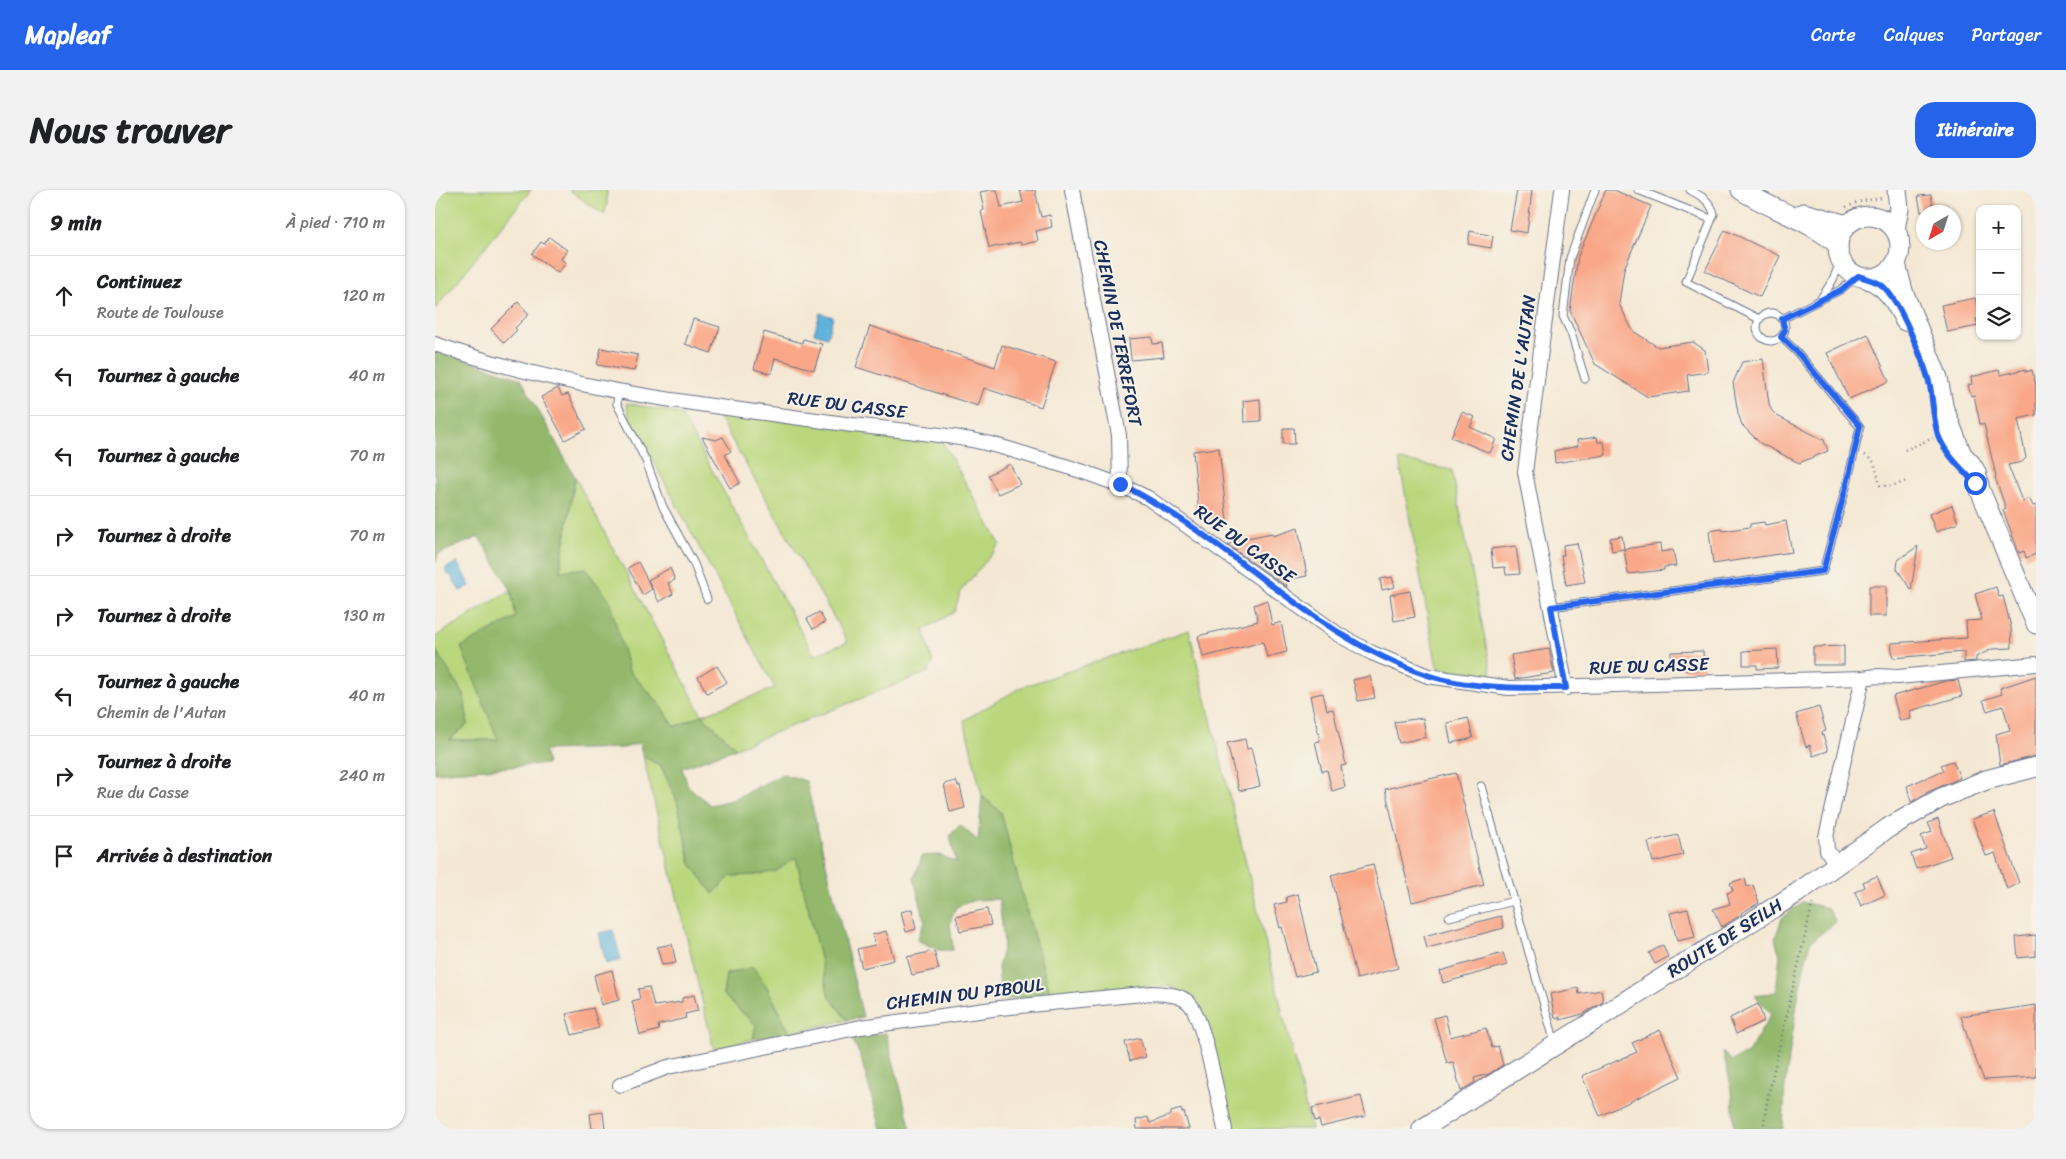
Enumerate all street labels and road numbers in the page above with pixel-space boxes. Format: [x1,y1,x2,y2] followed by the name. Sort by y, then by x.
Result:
[1084,237,1152,430] street label: CHEMIN DE TERREFORT
[1490,293,1546,463] street label: CHEMIN DE L'AUTAN
[786,382,909,428] street label: RUE DU CASSE
[1187,496,1304,593] street label: RUE DU CASSE
[1589,648,1710,684] street label: RUE DU CASSE
[1661,889,1790,987] street label: ROUTE DE SEILH
[885,968,1046,1020] street label: CHEMIN DU PIBOUL

